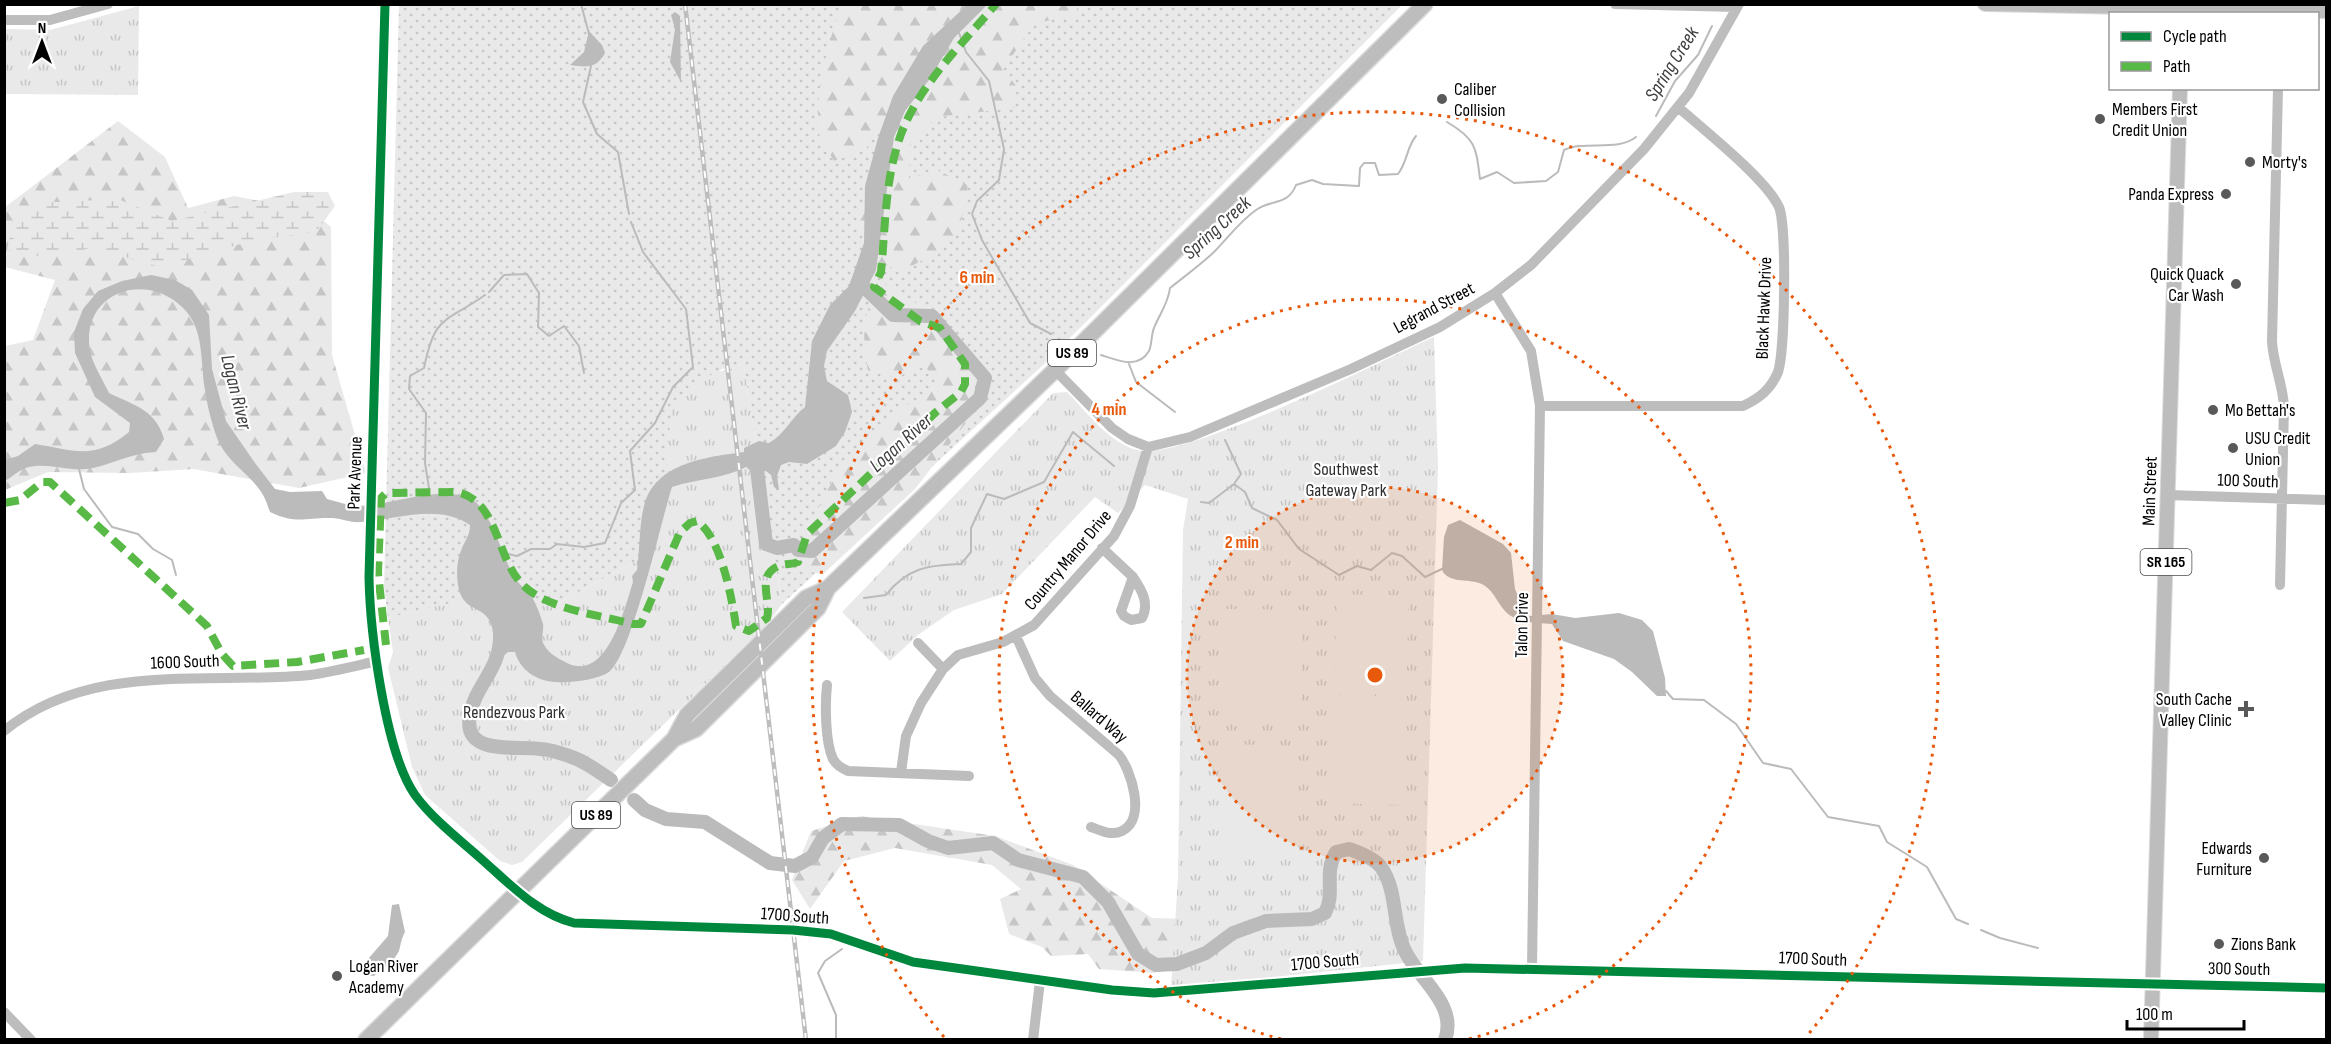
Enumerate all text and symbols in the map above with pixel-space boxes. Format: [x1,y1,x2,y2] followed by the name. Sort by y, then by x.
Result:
[12,12,72,72] north arrow
[2109,12,2319,90] legend
[38,19,46,38] text: N
[1640,22,1705,106] water label: Spring Creek
[2163,26,2227,47] text: Cycle path
[2163,56,2191,77] text: Path
[1454,79,1505,121] place label: Caliber Collision
[1435,92,1449,106] marker: Caliber Collision
[2112,99,2198,141] place label: Members First Credit Union
[2093,112,2107,126] marker: Members First Credit Union
[2262,152,2307,173] place label: Morty's
[2243,155,2257,169] marker: Morty's
[2128,184,2214,205] place label: Panda Express
[2219,187,2233,201] marker: Panda Express
[1178,191,1256,265] water label: Spring Creek
[1752,256,1776,360] street label: Black Hawk Drive
[2150,264,2224,306] place label: Quick Quack Car Wash
[960,267,994,288] text: 6 min
[2229,277,2243,291] marker: Quick Quack Car Wash
[1390,278,1479,338] street label: Legrand Street
[1048,340,1096,366] road number: US 89
[215,352,257,433] water label: Logan River
[1092,399,1126,420] text: 4 min
[2225,400,2295,421] place label: Mo Bettah's
[2206,403,2220,417] marker: Mo Bettah's
[865,408,938,477] water label: Logan River
[2245,428,2311,470] place label: USU Credit Union
[343,436,367,510] street label: Park Avenue
[2226,441,2240,455] marker: USU Credit Union
[2138,455,2162,526] street label: Main Street
[1305,459,1387,501] park label: Southwest Gateway Park
[2217,469,2279,493] street label: 100 South
[1020,506,1116,614] street label: Country Manor Drive
[1225,532,1259,553] text: 2 min
[2140,549,2192,575] road number: SR 165
[1511,592,1533,658] street label: Talon Drive
[150,650,220,674] street label: 1600 South
[1365,665,1385,685] centre of rings
[1066,686,1132,748] street label: Ballard Way
[2156,689,2232,731] place label: South Cache Valley Clinic
[2237,700,2255,718] marker: South Cache Valley Clinic
[463,702,565,723] park label: Rendezvous Park
[572,802,620,828] road number: US 89
[2196,838,2252,880] place label: Edwards Furniture
[2257,851,2271,865] marker: Edwards Furniture
[760,903,830,929] street label: 1700 South
[2231,934,2296,955] place label: Zions Bank
[2212,937,2226,951] marker: Zions Bank
[1779,947,1847,971] street label: 1700 South
[1290,949,1360,975] street label: 1700 South
[348,956,418,998] place label: Logan River Academy
[2208,958,2270,980] street label: 300 South
[330,969,344,983] marker: Logan River Academy
[2127,993,2244,1031] scale bar
[2136,1004,2173,1025] text: 100 m

